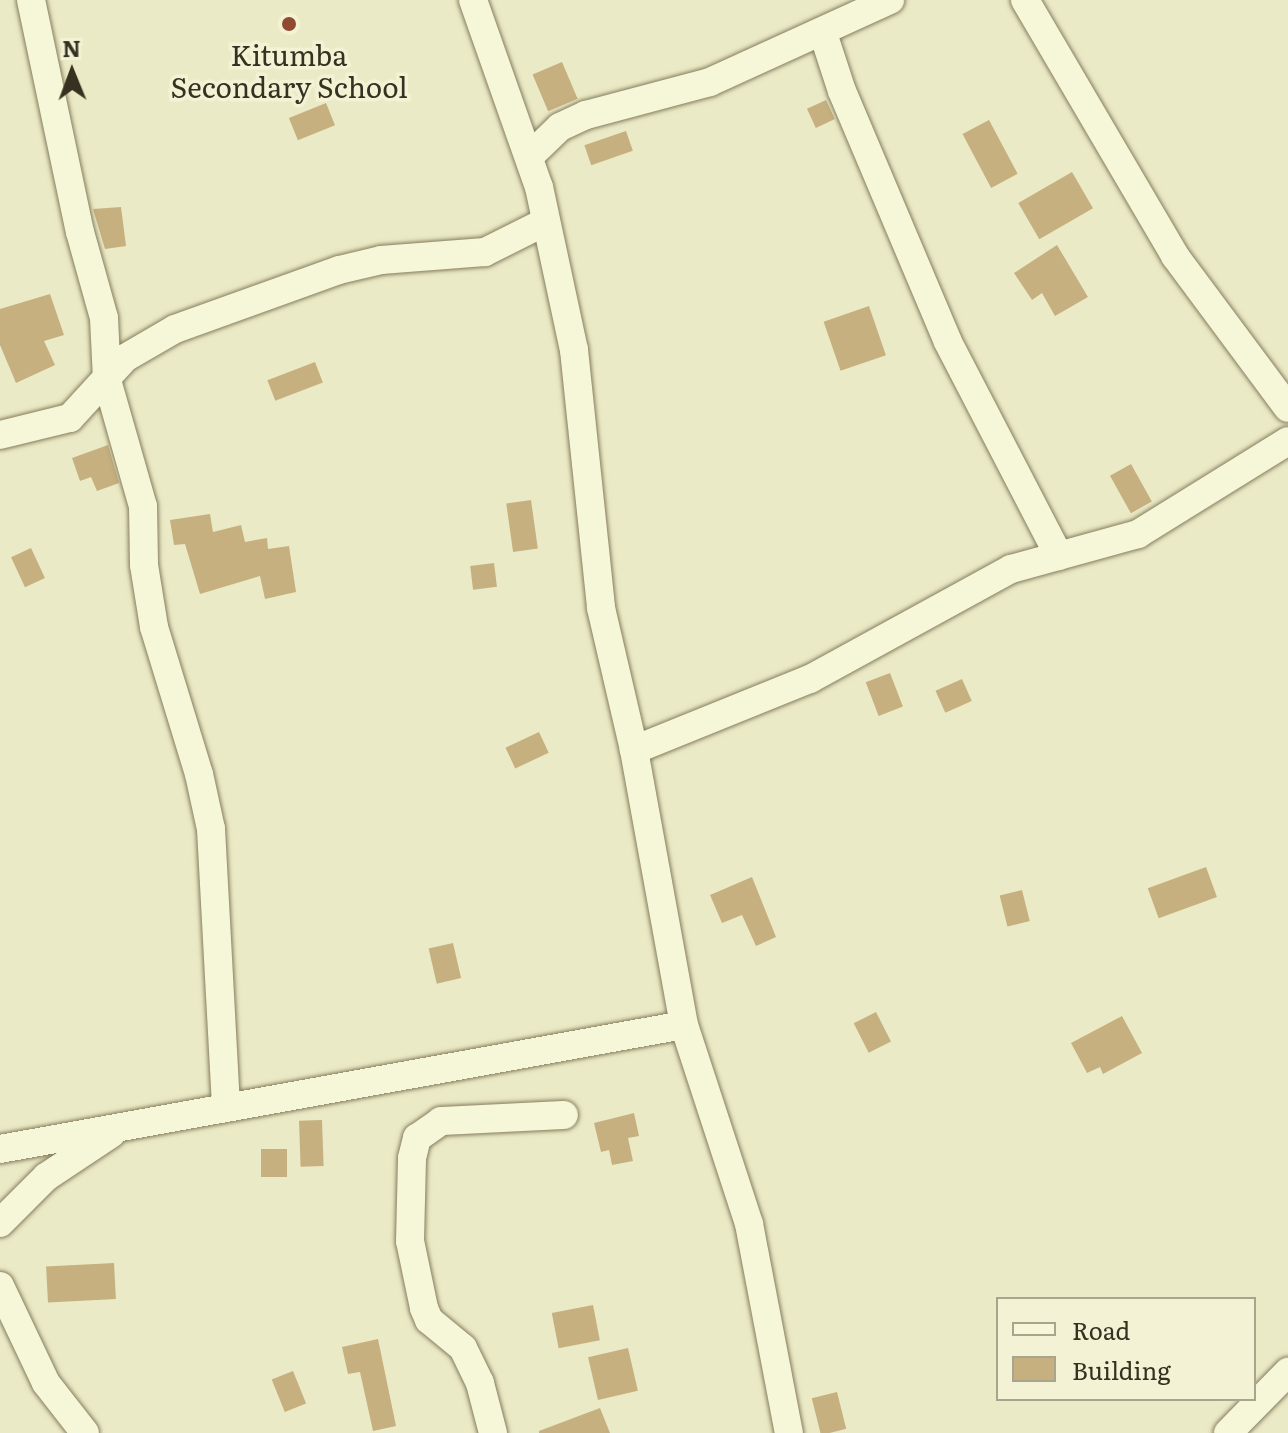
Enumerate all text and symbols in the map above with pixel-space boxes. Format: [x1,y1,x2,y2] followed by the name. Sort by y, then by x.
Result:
[280,15,298,33] marker: Kitumba Secondary School
[62,31,81,64] text: N
[32,32,112,112] north arrow
[170,37,408,103] place label: Kitumba Secondary School
[996,1297,1256,1401] legend
[1072,1312,1130,1347] text: Road
[1072,1352,1171,1387] text: Building

